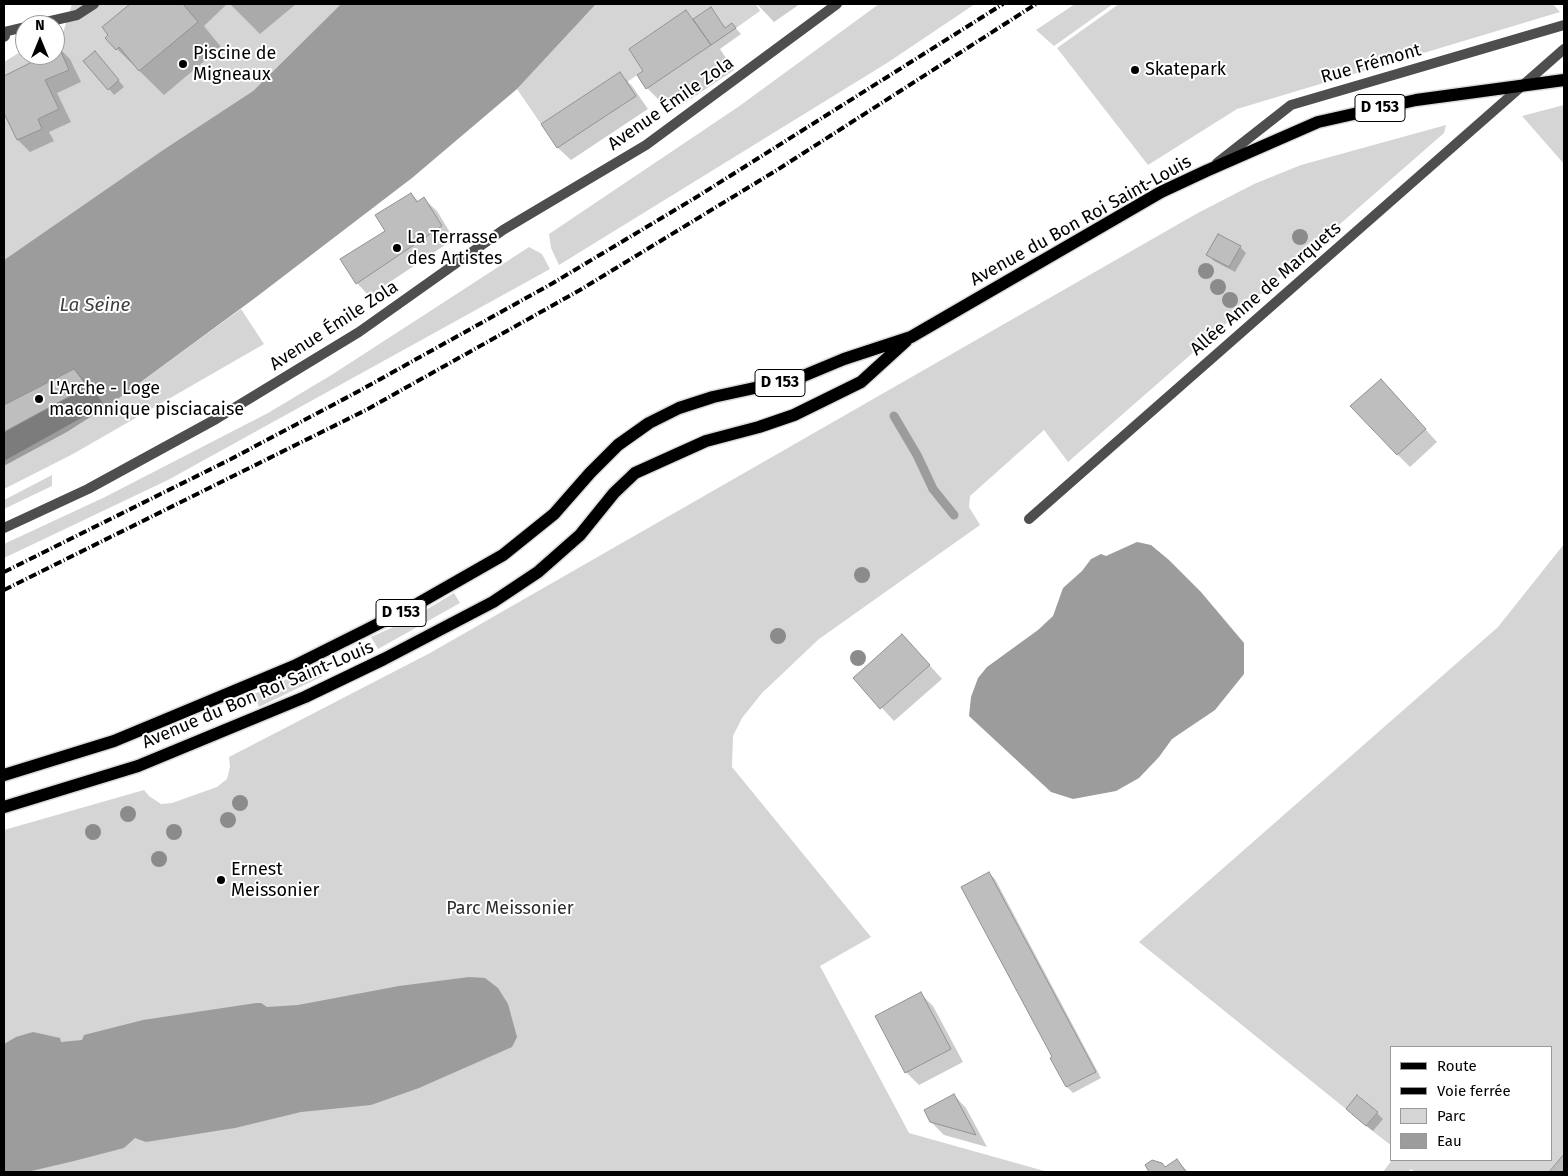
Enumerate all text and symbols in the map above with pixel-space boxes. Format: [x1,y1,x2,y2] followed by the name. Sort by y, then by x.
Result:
[15,15,65,65] north arrow
[35,17,45,34] text: N
[1318,39,1424,89] street label: Rue Frémont
[193,43,276,86] place label: Piscine de Migneaux
[604,53,738,155] street label: Avenue Émile Zola
[177,58,189,70] marker: Piscine de Migneaux
[1145,59,1226,81] place label: Skatepark
[1129,64,1141,76] marker: Skatepark
[1355,95,1405,122] road number: D 153
[967,151,1195,291] street label: Avenue du Bon Roi Saint-Louis
[1186,218,1346,360] street label: Allée Anne de Marquets
[407,227,502,270] place label: La Terrasse des Artistes
[391,242,403,254] marker: La Terrasse des Artistes
[266,276,402,376] street label: Avenue Émile Zola
[60,295,130,317] water label: La Seine
[755,369,805,396] road number: D 153
[49,378,244,420] place label: L'Arche - Loge maconnique pisciacaise
[33,393,45,405] marker: L'Arche - Loge maconnique pisciacaise
[376,600,426,626] road number: D 153
[139,636,377,754] street label: Avenue du Bon Roi Saint-Louis
[231,859,319,902] place label: Ernest Meissonier
[215,874,227,886] marker: Ernest Meissonier
[446,898,574,920] park label: Parc Meissonier
[1390,1046,1553,1161] legend
[1437,1057,1477,1075] text: Route
[1437,1082,1511,1100] text: Voie ferrée
[1437,1107,1466,1125] text: Parc
[1437,1132,1462,1150] text: Eau

